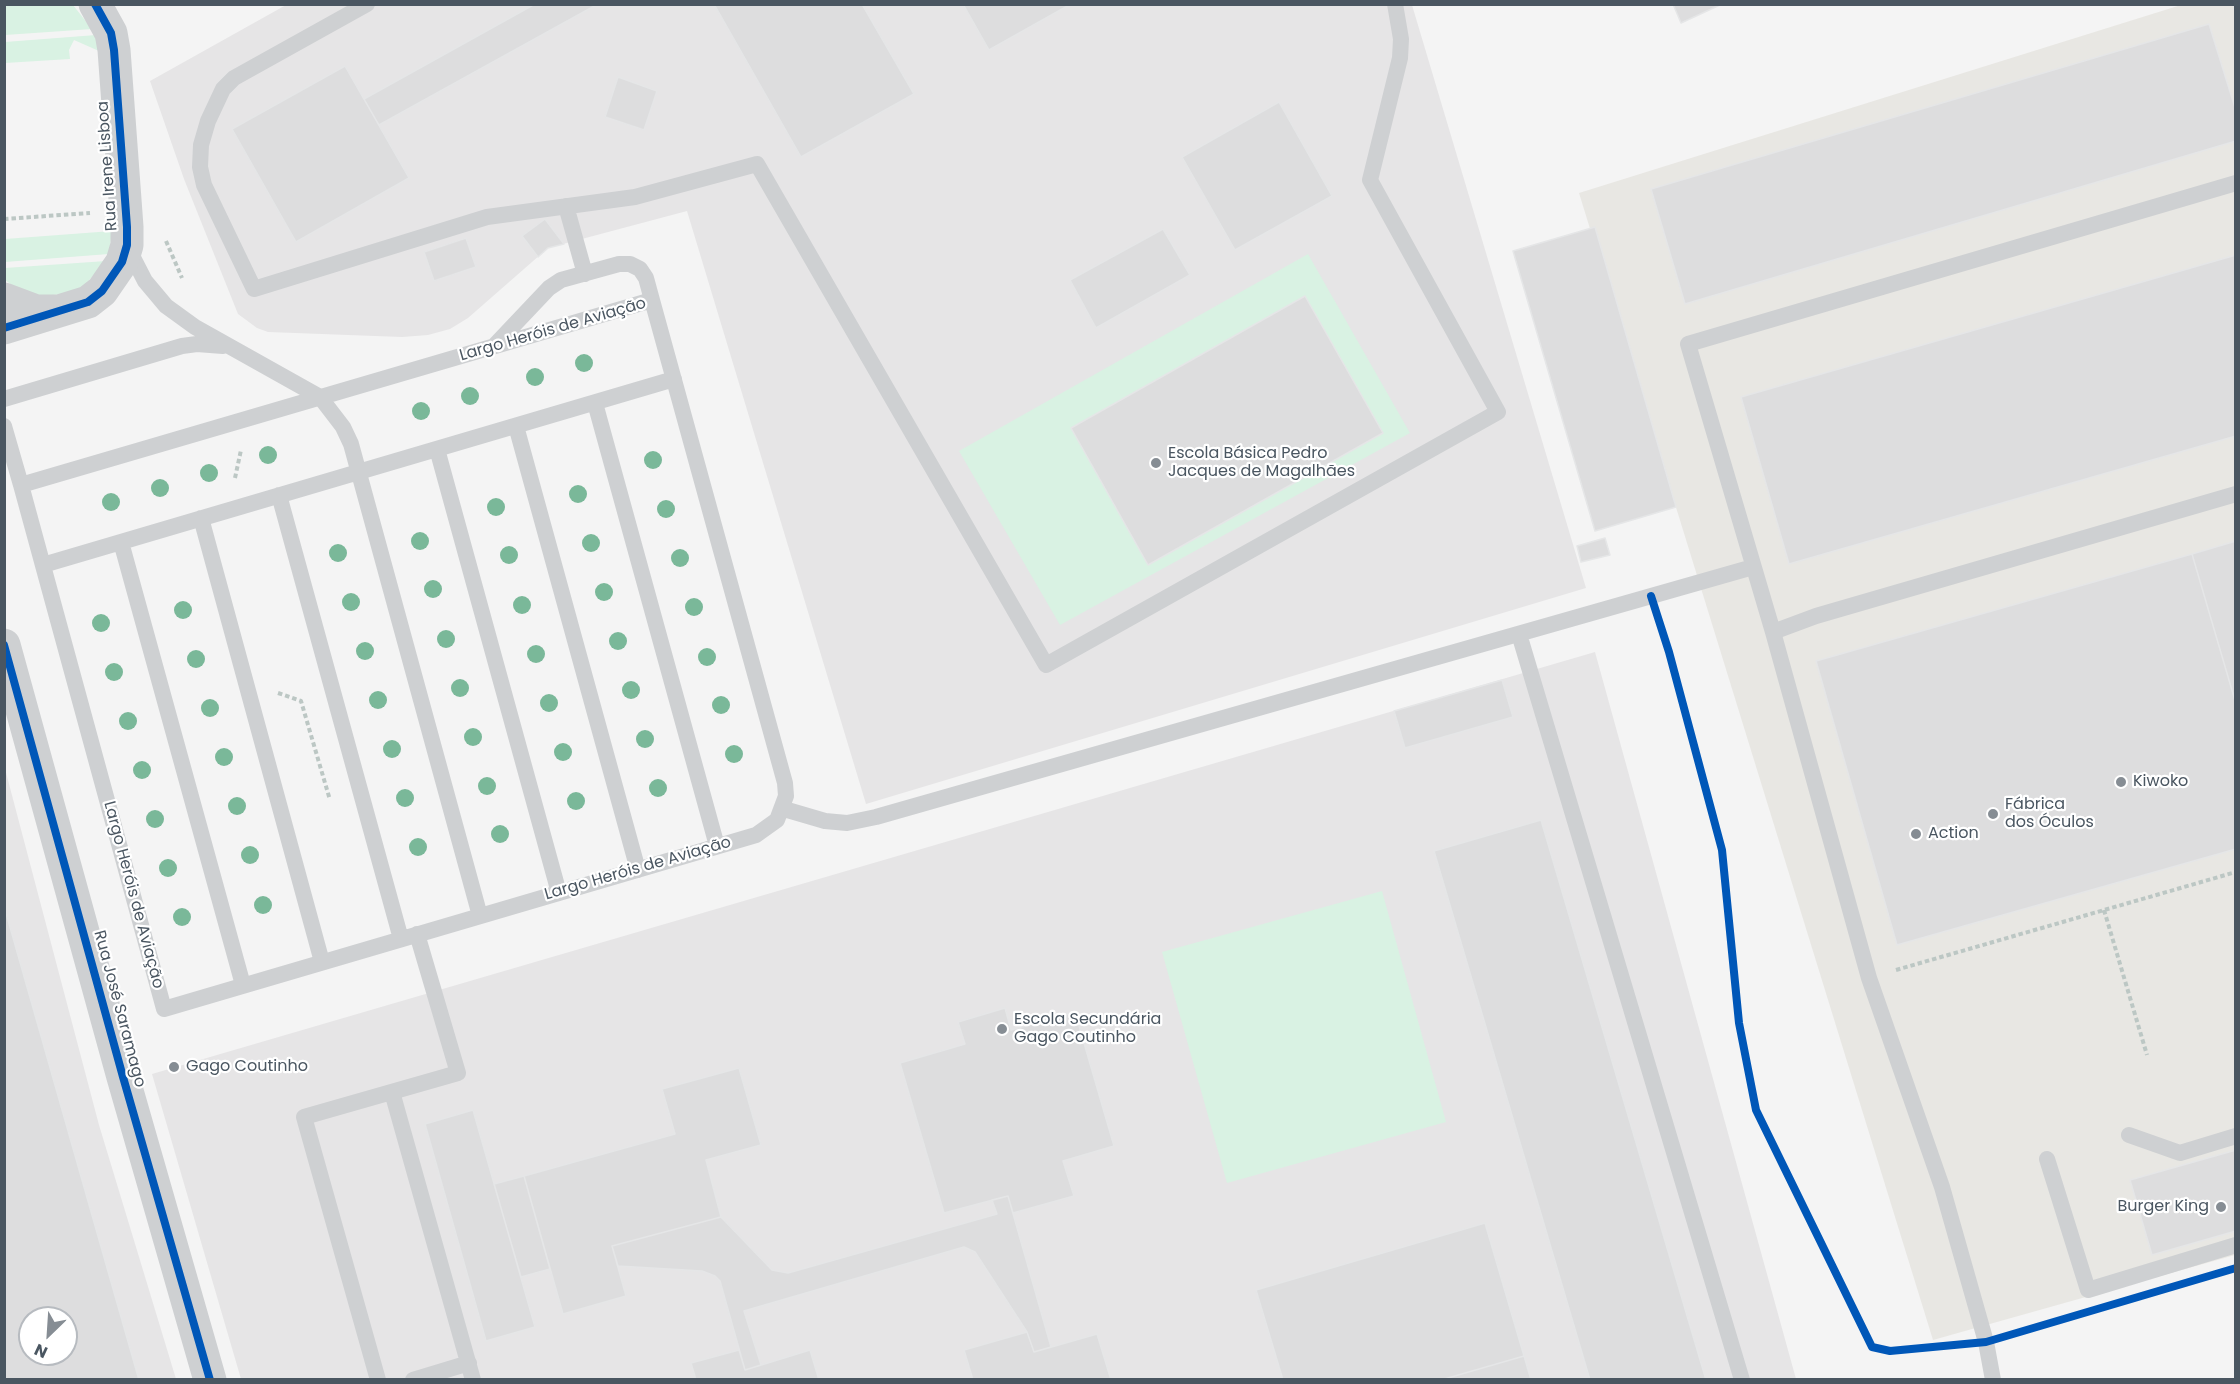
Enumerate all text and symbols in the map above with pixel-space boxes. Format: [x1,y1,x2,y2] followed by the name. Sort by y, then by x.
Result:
[94,100,122,232] street label: Rua Irene Lisboa
[458,294,648,366] street label: Largo Heróis de Aviação
[1168,444,1355,482] place label: Escola Básica Pedro Jacques de Magalhães
[1149,456,1163,470] marker: Escola Básica Pedro Jacques de Magalhães
[2133,772,2188,792] place label: Kiwoko
[2114,775,2128,789] marker: Kiwoko
[2005,795,2094,833] place label: Fábrica dos Óculos
[99,799,167,991] street label: Largo Heróis de Aviação
[1986,807,2000,821] marker: Fábrica dos Óculos
[1928,824,1979,844] place label: Action
[1909,827,1923,841] marker: Action
[543,833,733,905] street label: Largo Heróis de Aviação
[89,928,149,1090] street label: Rua José Saramago
[1014,1010,1161,1048] place label: Escola Secundária Gago Coutinho
[995,1022,1009,1036] marker: Escola Secundária Gago Coutinho
[186,1057,308,1077] place label: Gago Coutinho
[167,1060,181,1074] marker: Gago Coutinho
[2117,1197,2209,1217] place label: Burger King
[2214,1200,2228,1214] marker: Burger King
[18,1306,78,1366] north arrow
[31,1338,51,1364] text: N

